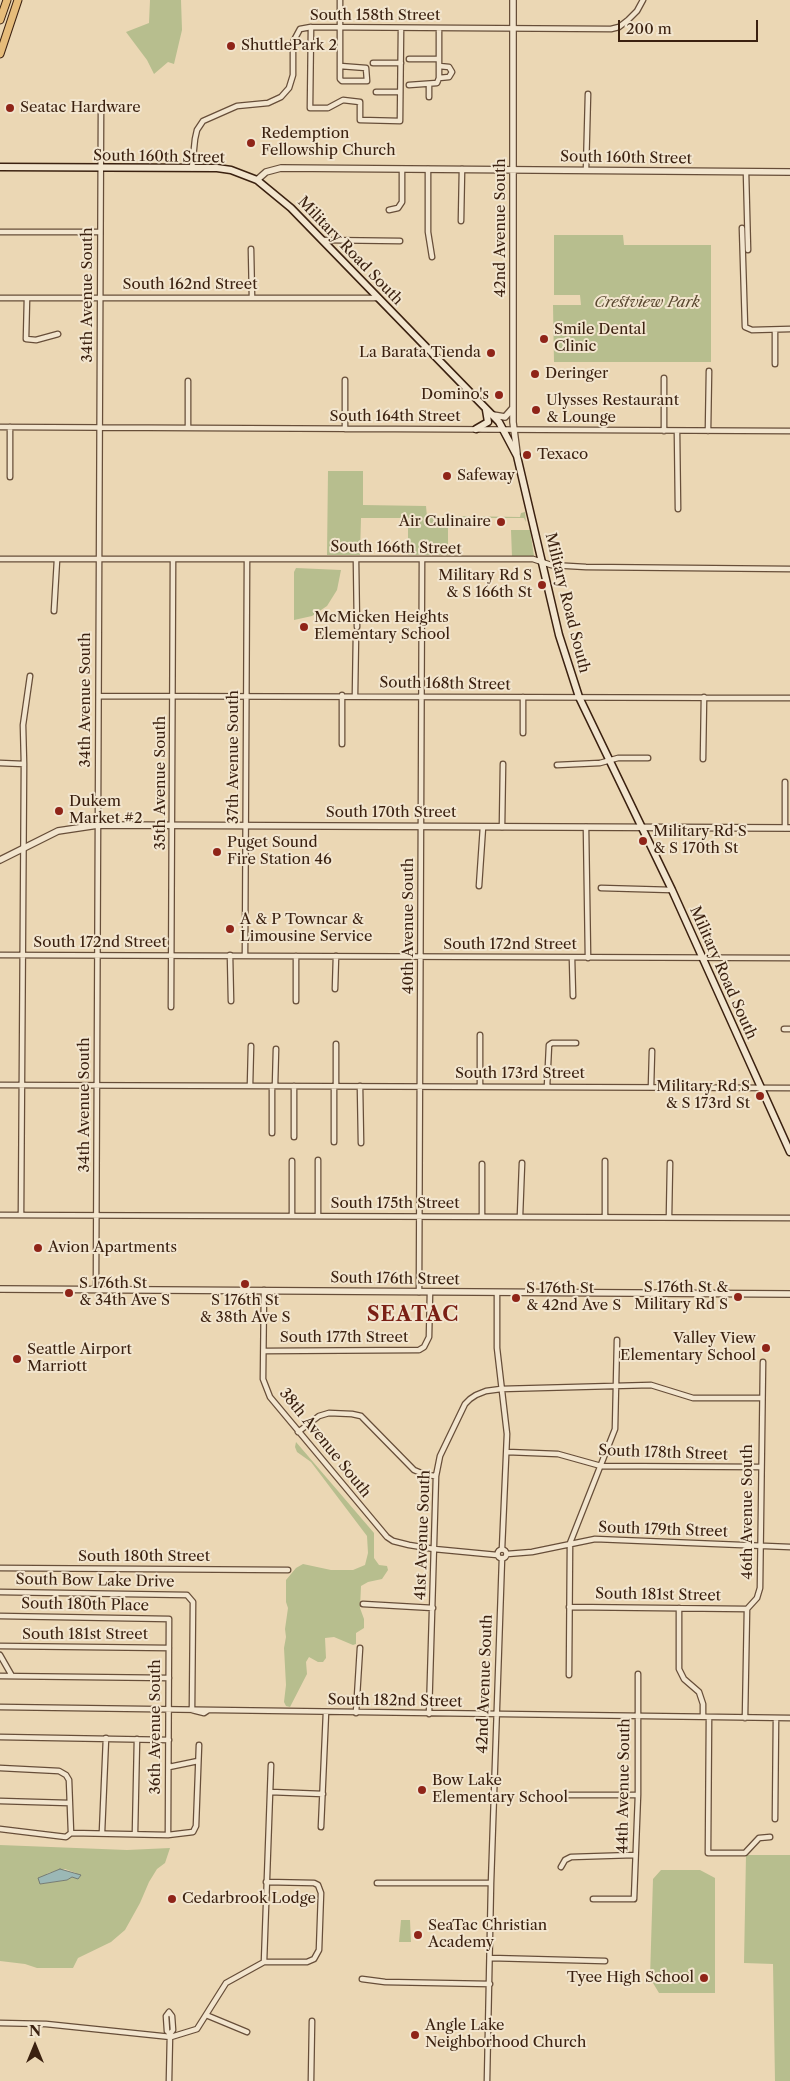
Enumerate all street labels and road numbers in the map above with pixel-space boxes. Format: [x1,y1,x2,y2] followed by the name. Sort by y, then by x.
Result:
[310,7,440,25] street label: South 158th Street
[93,147,225,167] street label: South 160th Street
[560,148,692,168] street label: South 160th Street
[492,158,510,298] street label: 42nd Avenue South
[294,193,406,309] street label: Military Road South
[79,227,97,363] street label: 34th Avenue South
[123,276,257,294] street label: South 162nd Street
[329,408,461,426] street label: South 164th Street
[541,531,593,675] street label: Military Road South
[330,538,462,558] street label: South 166th Street
[77,632,95,768] street label: 34th Avenue South
[379,674,511,694] street label: South 168th Street
[225,690,243,824] street label: 37th Avenue South
[152,716,170,850] street label: 35th Avenue South
[326,804,456,822] street label: South 170th Street
[400,858,418,994] street label: 40th Avenue South
[686,904,760,1042] street label: Military Road South
[33,934,167,952] street label: South 172nd Street
[443,936,577,954] street label: South 172nd Street
[76,1037,94,1173] street label: 34th Avenue South
[455,1065,585,1083] street label: South 173rd Street
[330,1195,460,1213] street label: South 175th Street
[330,1269,460,1289] street label: South 176th Street
[280,1329,408,1347] street label: South 177th Street
[275,1385,375,1501] street label: 38th Avenue South
[598,1442,728,1464] street label: South 178th Street
[739,1444,757,1580] street label: 46th Avenue South
[412,1470,434,1600] street label: 41st Avenue South
[598,1519,728,1541] street label: South 179th Street
[78,1548,210,1566] street label: South 180th Street
[15,1571,175,1591] street label: South Bow Lake Drive
[595,1585,721,1605] street label: South 181st Street
[21,1595,149,1615] street label: South 180th Place
[474,1614,496,1754] street label: 42nd Avenue South
[22,1626,148,1644] street label: South 181st Street
[147,1659,165,1795] street label: 36th Avenue South
[327,1691,463,1711] street label: South 182nd Street
[614,1718,634,1854] street label: 44th Avenue South

